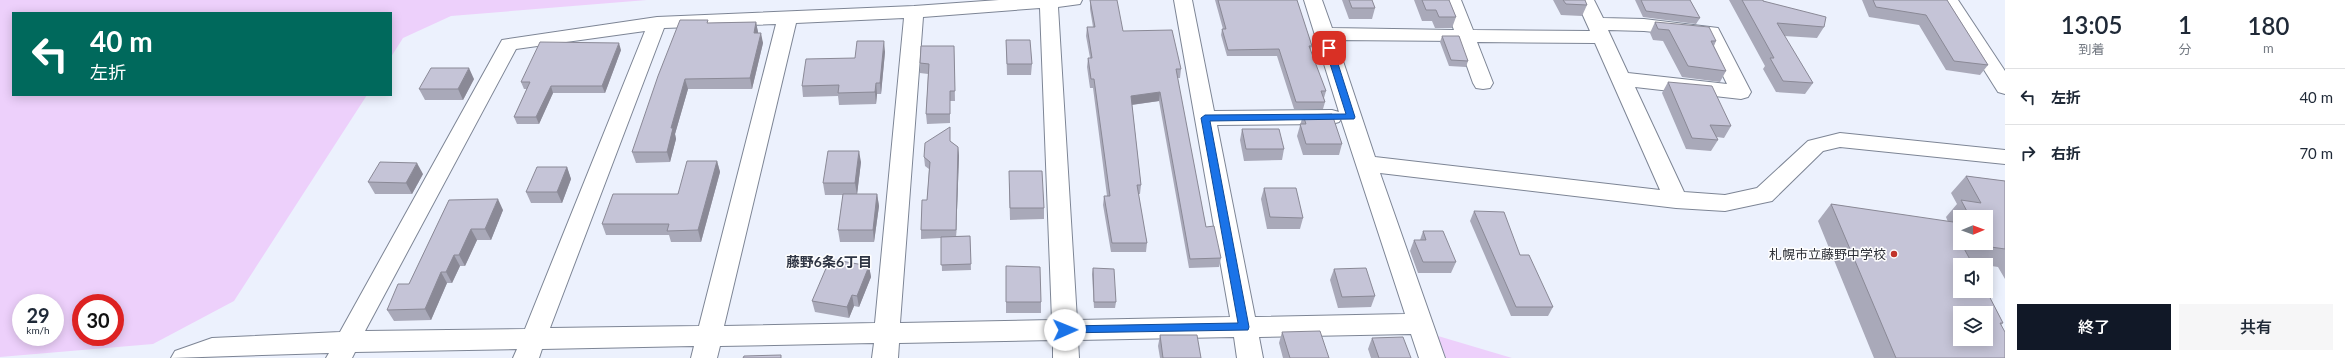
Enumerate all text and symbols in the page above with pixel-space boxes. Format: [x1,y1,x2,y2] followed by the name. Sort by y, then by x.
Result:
[2061,10,2122,39] text: 13:05
[2178,10,2192,39] text: 1
[2248,11,2289,40] text: 180
[90,24,153,58] text: 40 m
[24,28,76,80] icon: left
[1312,31,1346,65] pin
[1318,37,1340,59] icon: arrive
[2263,40,2274,56] text: m
[2079,41,2105,57] text: 到着
[2178,41,2192,57] text: 分
[90,61,126,83] text: 左折
[2017,86,2039,108] icon: left
[2051,88,2081,106] text: 左折
[2299,88,2333,106] text: 40 m
[2017,142,2039,164] icon: right
[2051,144,2081,162] text: 右折
[2299,144,2333,162] text: 70 m
[1953,210,1993,250] north arrow
[1953,210,1993,346] map controls
[1769,246,1886,262] place label: 札幌市立藤野中学校
[1889,249,1899,259] marker: 札幌市立藤野中学校
[786,253,872,270] district label: 藤野6条6丁目
[1953,258,1993,298] button: sound
[72,294,124,346] speed limit sign: 30
[26,303,50,327] text: 29
[2017,304,2171,350] button: 終了
[2179,304,2333,350] button: 共有
[1953,306,1993,346] button: layers
[1044,309,1086,351] position arrow
[26,324,50,336] text: km/h

